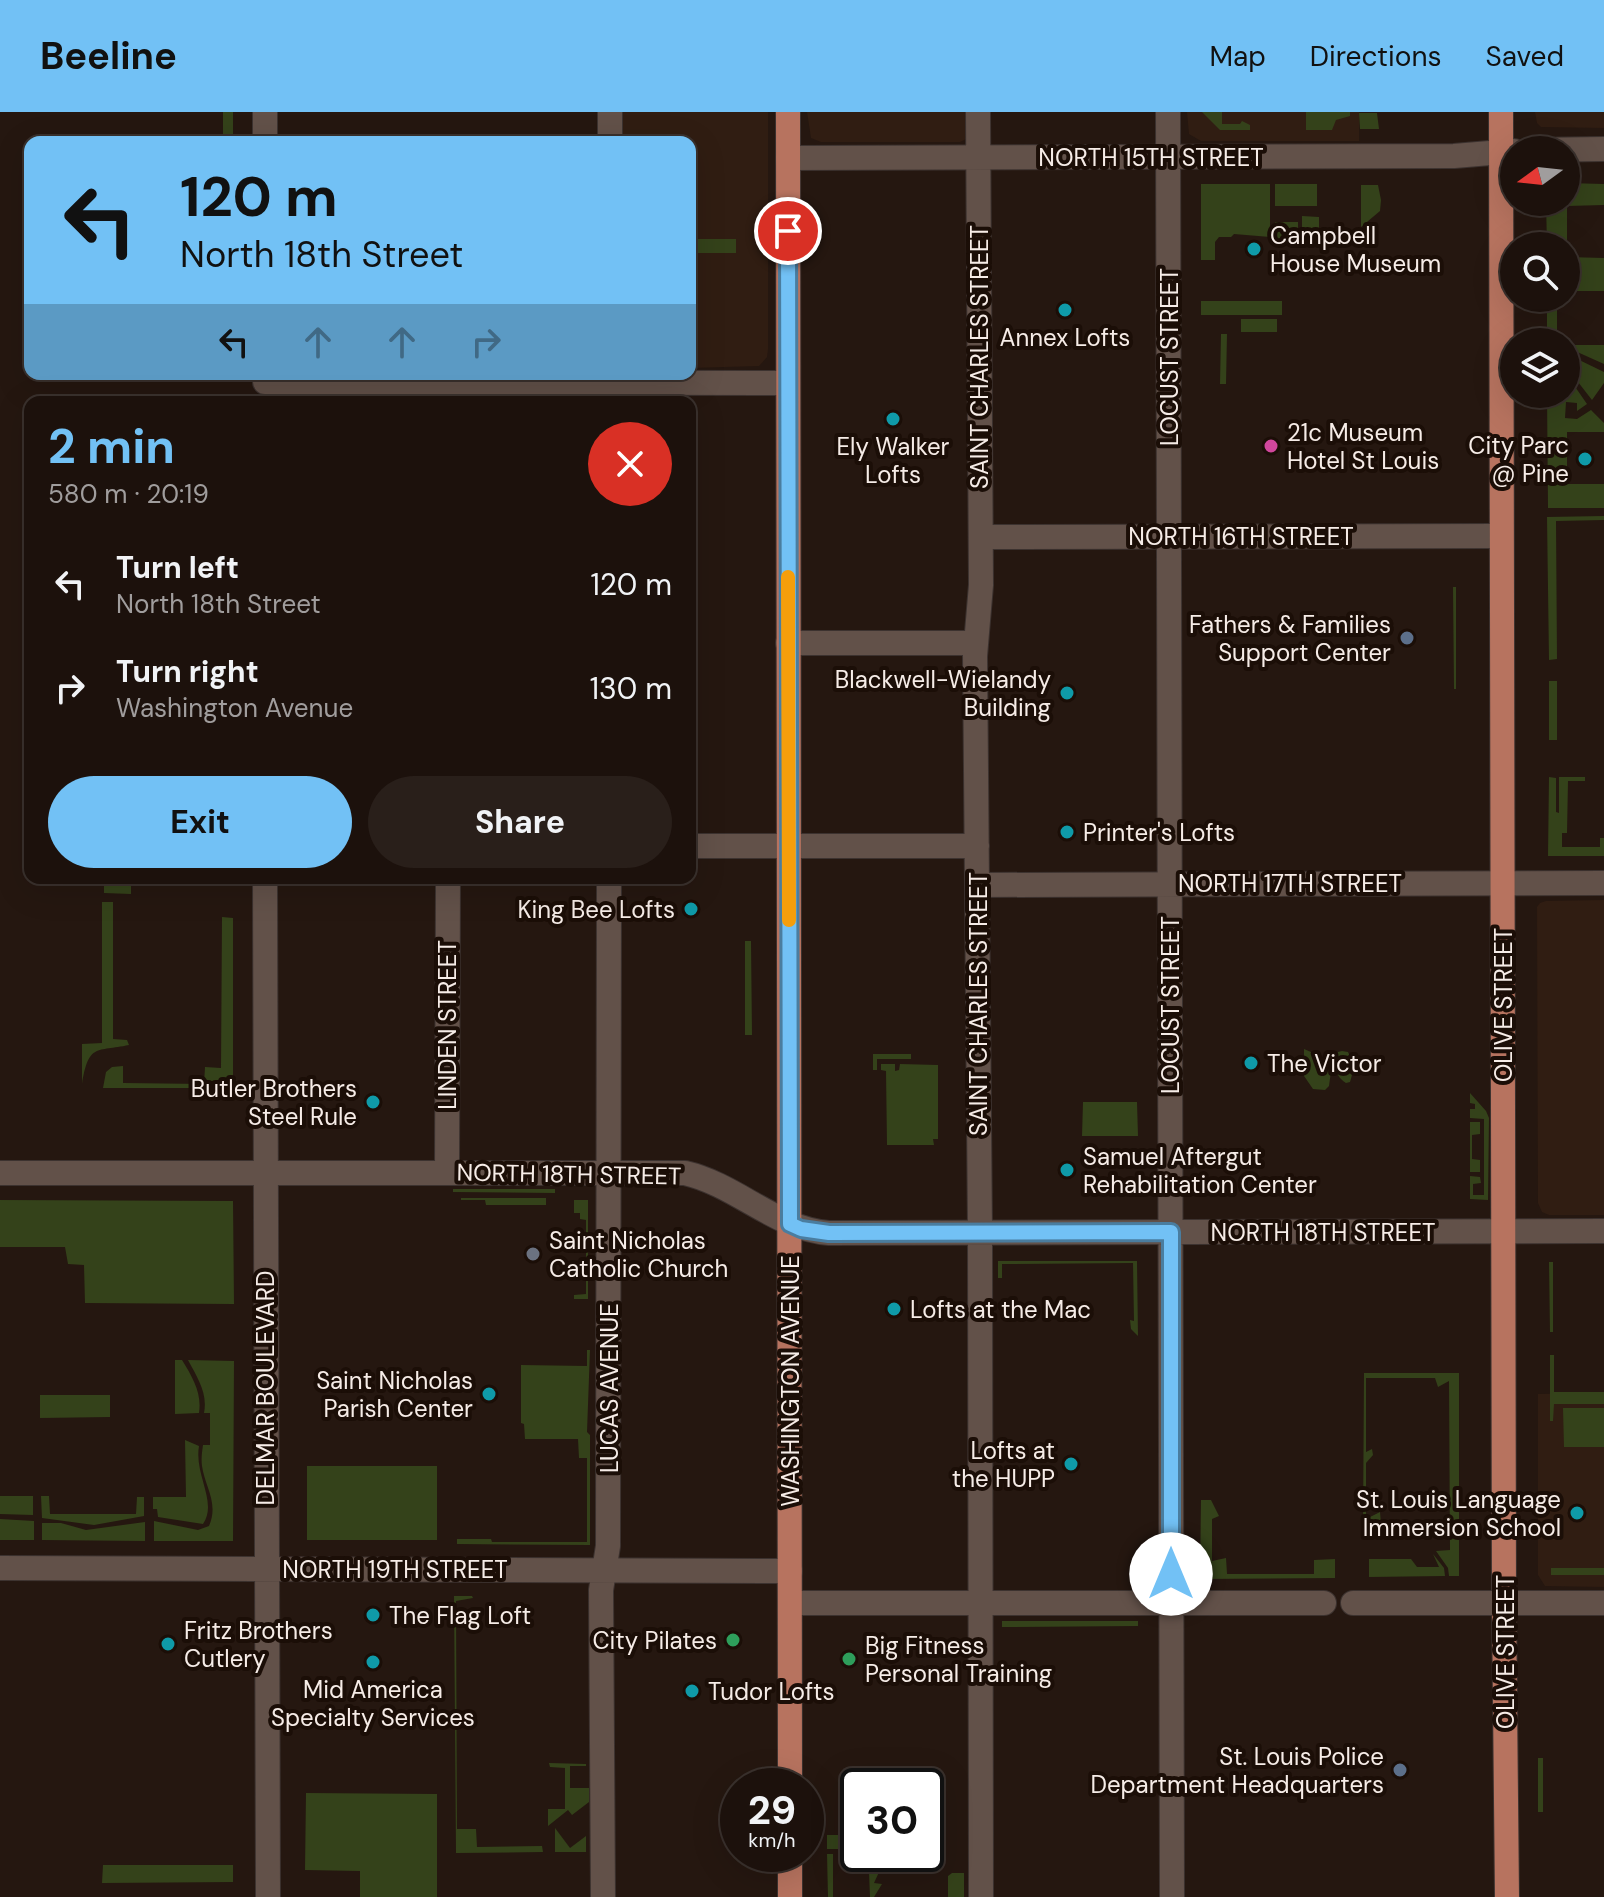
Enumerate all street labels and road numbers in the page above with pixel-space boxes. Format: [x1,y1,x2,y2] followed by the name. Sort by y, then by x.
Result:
[1038,142,1264,173] street label: NORTH 15TH STREET
[964,225,995,489] street label: SAINT CHARLES STREET
[1154,268,1185,446] street label: LOCUST STREET
[1128,521,1354,552] street label: NORTH 16TH STREET
[1178,868,1402,899] street label: NORTH 17TH STREET
[963,872,994,1136] street label: SAINT CHARLES STREET
[1155,916,1186,1094] street label: LOCUST STREET
[1488,928,1519,1082] street label: OLIVE STREET
[432,940,463,1110] street label: LINDEN STREET
[456,1157,682,1191] street label: NORTH 18TH STREET
[1211,1217,1435,1248] street label: NORTH 18TH STREET
[775,1255,806,1507] street label: WASHINGTON AVENUE
[250,1271,281,1505] street label: DELMAR BOULEVARD
[594,1303,625,1473] street label: LUCAS AVENUE
[282,1554,508,1585] street label: NORTH 19TH STREET
[1490,1575,1521,1729] street label: OLIVE STREET

